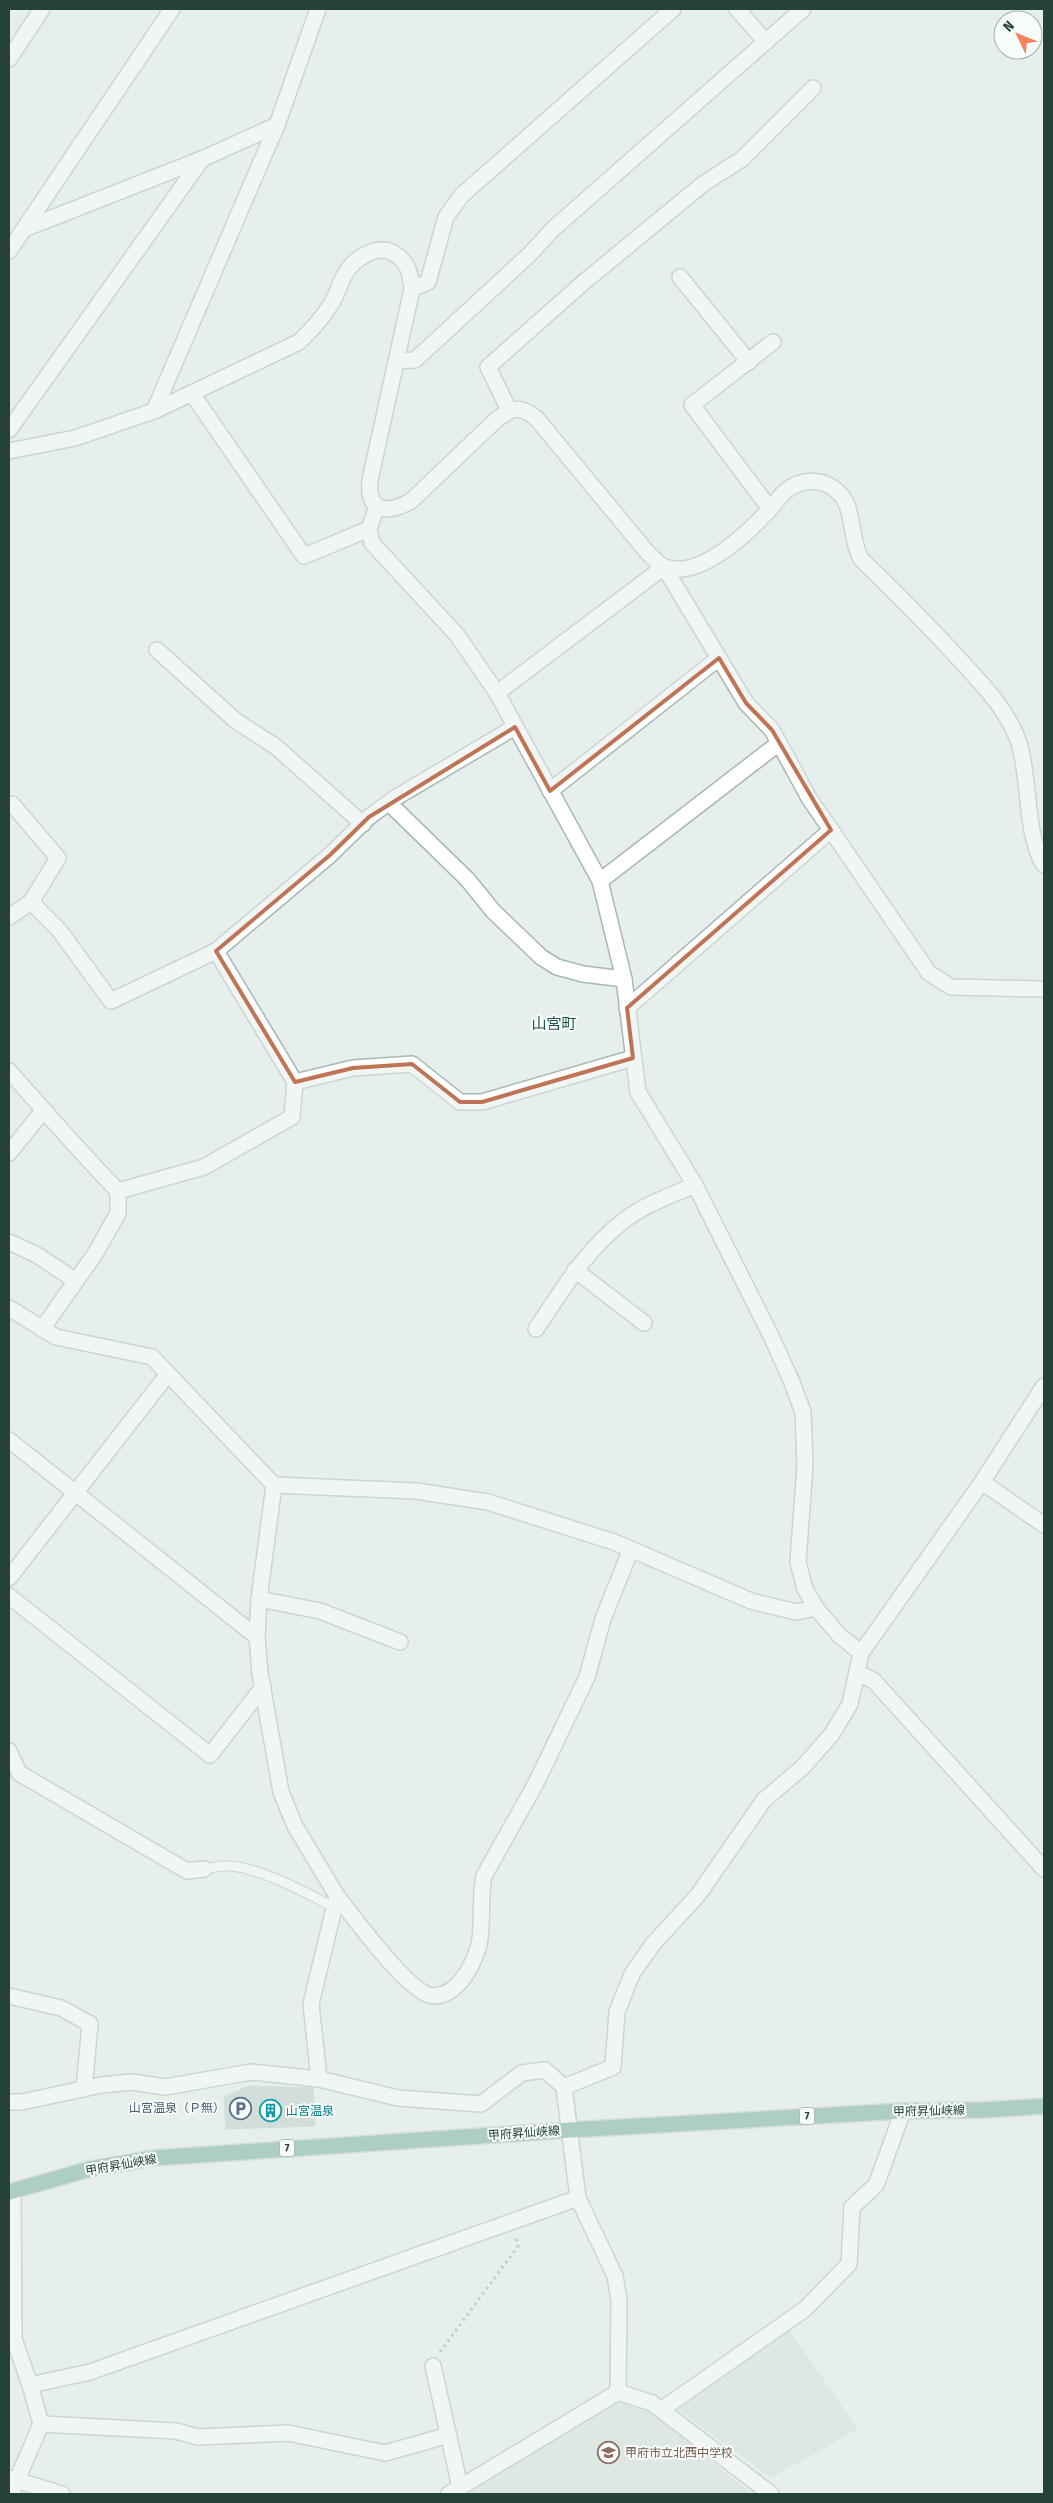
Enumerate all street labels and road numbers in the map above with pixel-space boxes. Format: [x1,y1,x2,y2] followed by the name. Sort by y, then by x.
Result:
[893,2103,965,2119] street label: 甲府昇仙峡線
[800,2108,814,2124] road number: 7
[488,2124,560,2142] street label: 甲府昇仙峡線
[280,2140,294,2156] road number: 7
[84,2152,158,2178] street label: 甲府昇仙峡線

